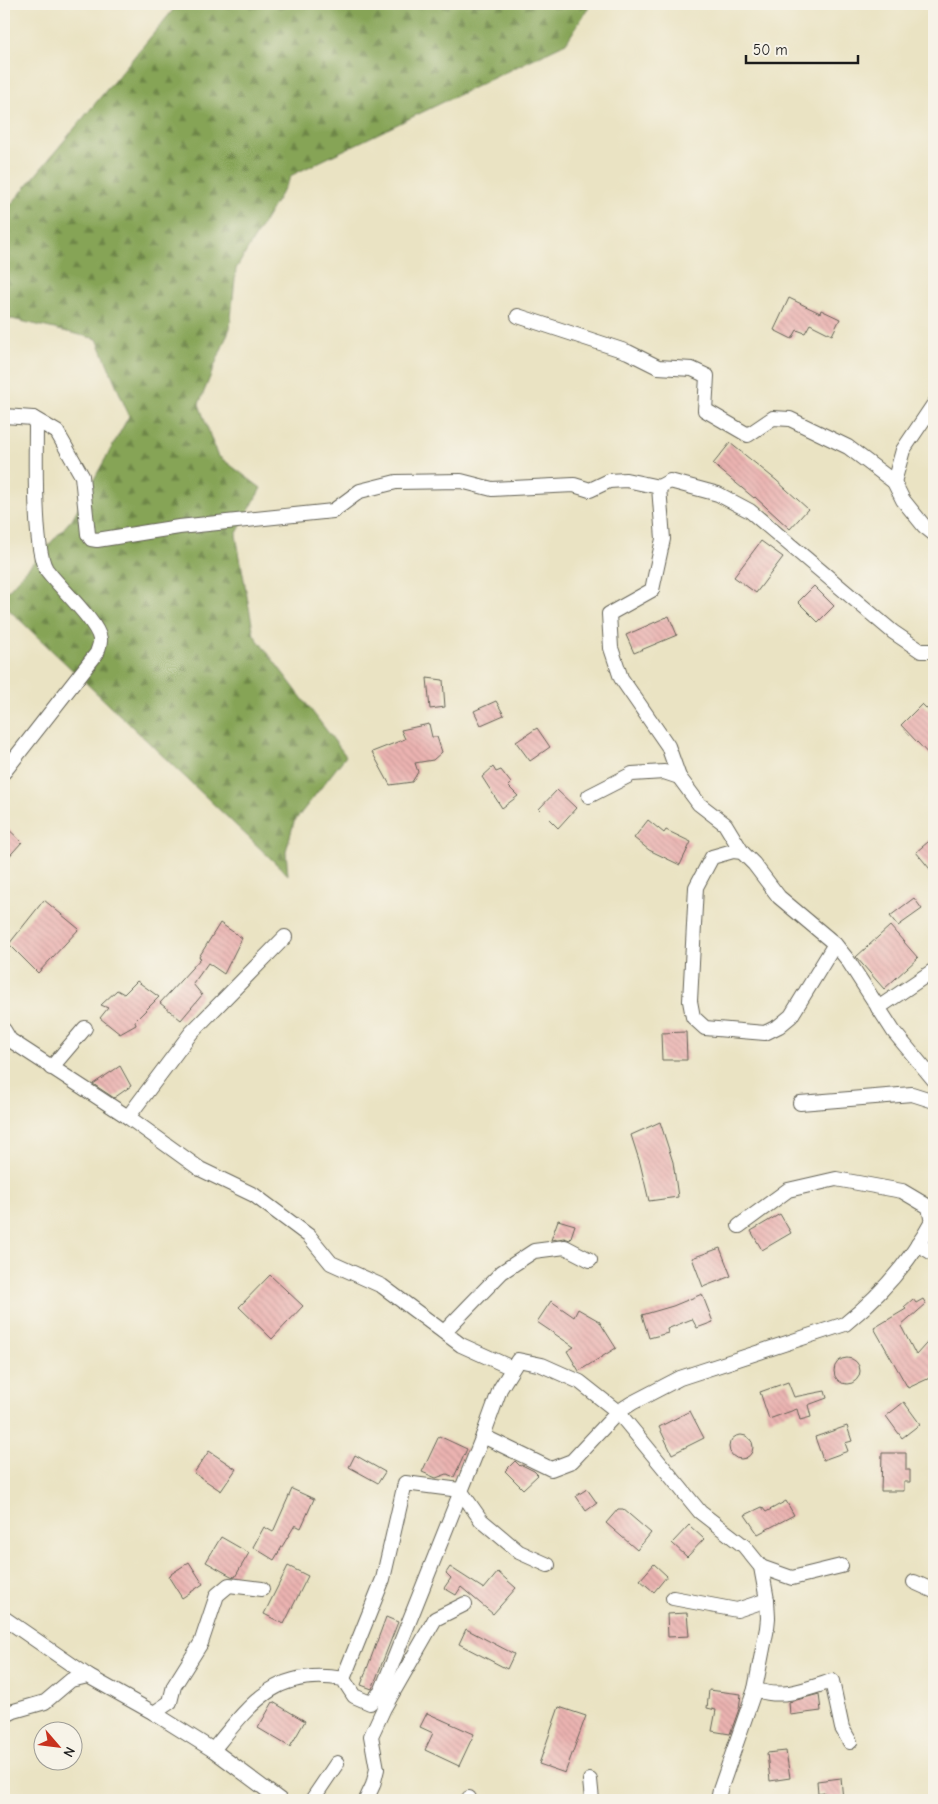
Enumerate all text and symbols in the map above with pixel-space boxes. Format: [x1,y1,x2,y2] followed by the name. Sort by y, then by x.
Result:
[746,32,858,64] scale bar
[753,41,788,59] text: 50 m
[32,1722,82,1772] north arrow
[59,1744,79,1760] text: N

